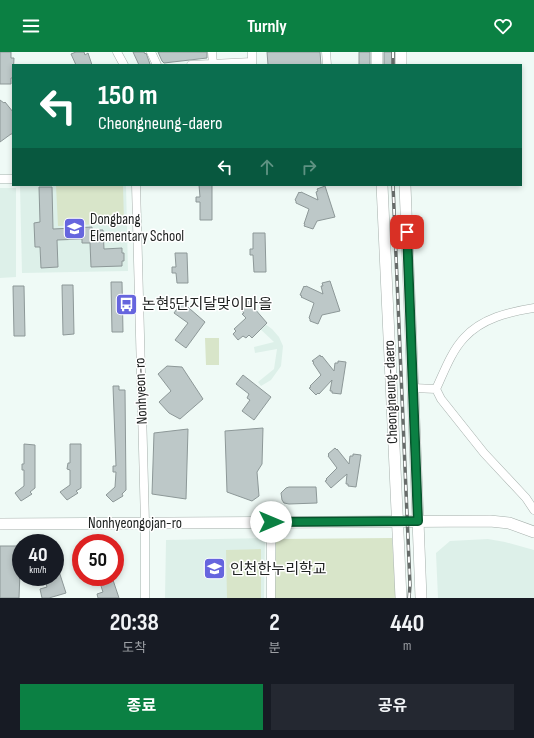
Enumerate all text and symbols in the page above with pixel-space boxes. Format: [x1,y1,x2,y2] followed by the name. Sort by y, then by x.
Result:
[20,15,42,37] icon: menu
[492,15,514,37] icon: heart
[247,16,287,37] text: Turnly
[98,79,158,112] text: 150 m
[32,80,84,132] icon: left
[98,113,222,134] text: Cheongneung-daero
[214,156,236,178] icon: left
[256,156,278,178] icon: ahead
[298,156,320,178] icon: right
[90,210,184,246] place label: Dongbang Elementary School
[61,215,87,241] school or university icon: Dongbang Elementary School
[390,215,424,249] pin
[396,221,418,243] icon: arrive
[113,291,139,317] bus stop icon: 논현5단지달맞이마을
[142,295,272,314] place label: 논현5단지달맞이마을
[380,340,402,444] street label: Cheongneung-daero
[130,357,152,425] street label: Nonhyeon-ro
[250,501,292,543] position arrow
[88,514,182,533] street label: Nonhyeongojan-ro
[72,534,124,586] speed limit sign: 50
[29,543,47,567] text: 40
[202,556,228,582] school or university icon: 인천한누리학교
[230,560,327,579] place label: 인천한누리학교
[29,564,47,576] text: km/h
[110,608,159,637] text: 20:38
[269,608,280,637] text: 2
[390,609,424,638] text: 440
[403,638,411,654] text: m
[122,640,146,656] text: 도착
[269,640,281,656] text: 분
[20,684,263,730] button: 종료
[271,684,514,730] button: 공유

